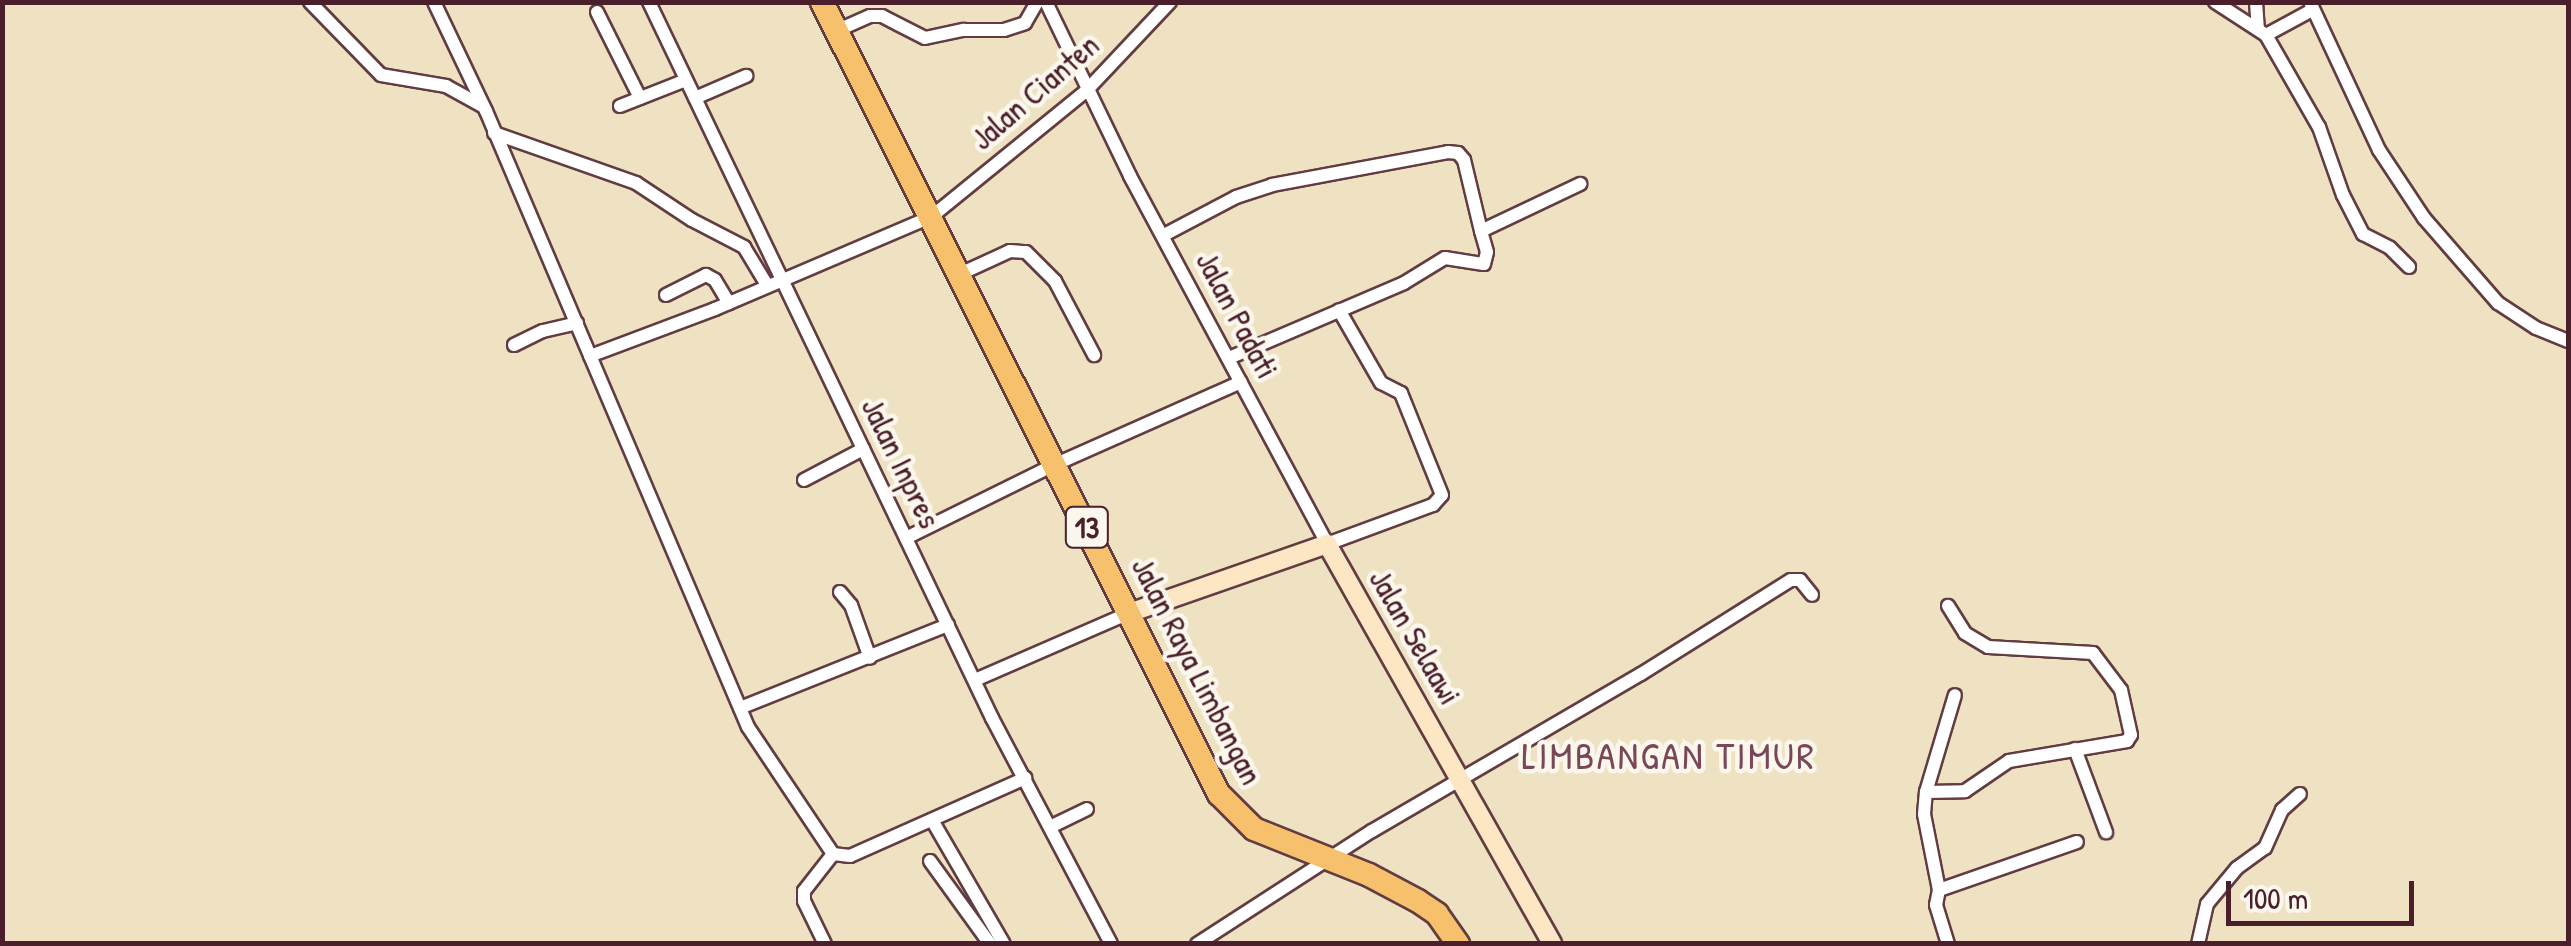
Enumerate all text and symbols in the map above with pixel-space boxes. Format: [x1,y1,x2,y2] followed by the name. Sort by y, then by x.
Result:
[963,26,1107,158] street label: Jalan Cianten
[1188,245,1286,385] street label: Jalan Padati
[853,392,949,534] street label: Jalan Inpres
[1064,502,1110,552] road number: 13
[1123,551,1271,791] street label: Jalan Raya Limbangan
[1361,562,1469,712] street label: Jalan Selaawi
[1522,733,1816,779] district label: LIMBANGAN TIMUR
[2231,861,2418,923] scale bar
[2243,878,2308,918] text: 100 m

